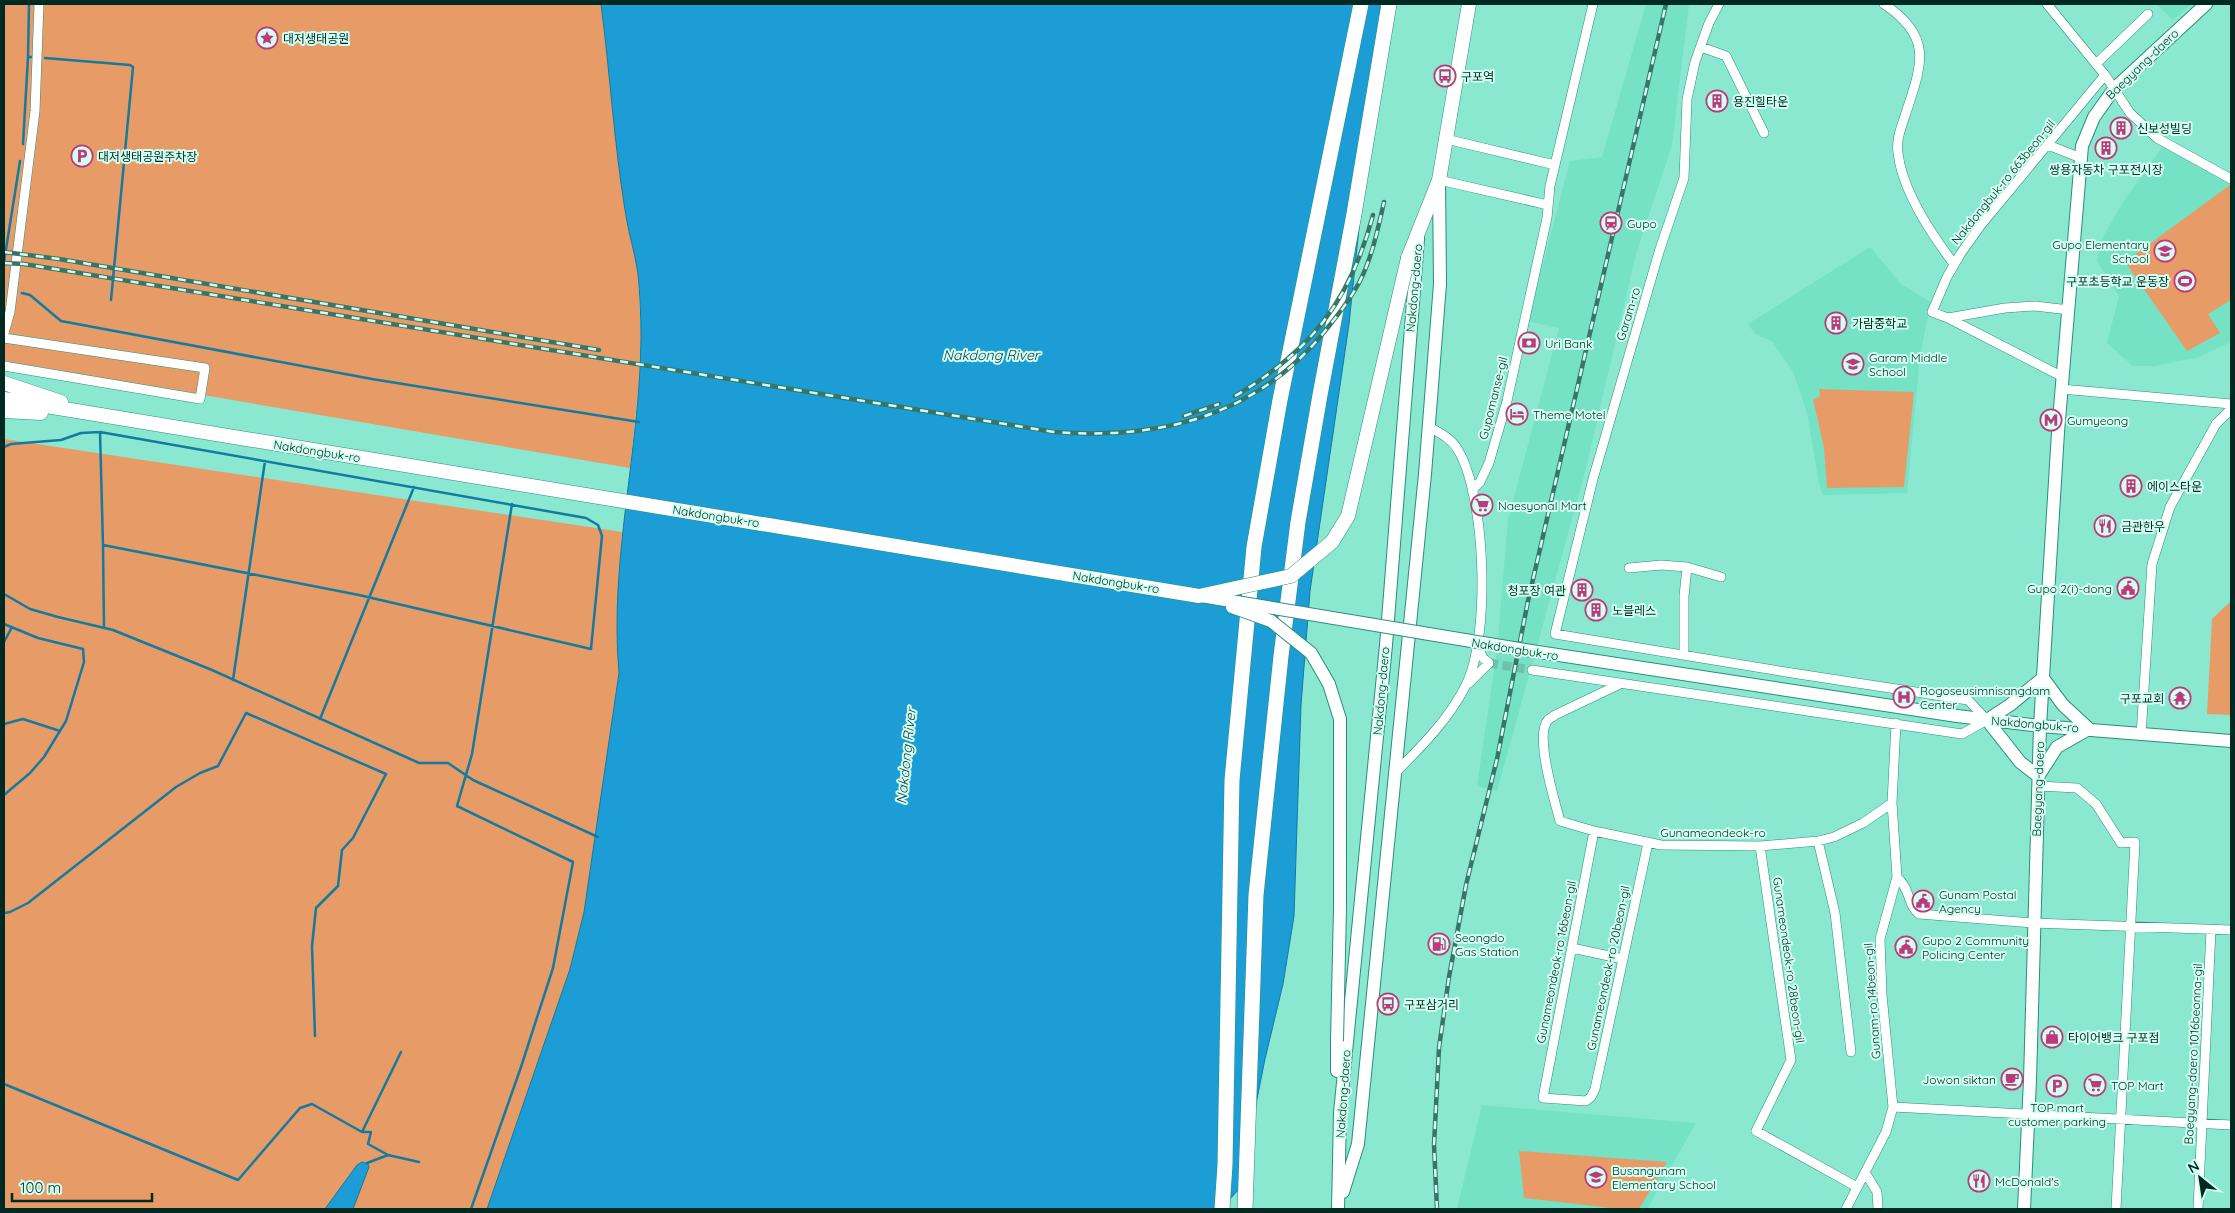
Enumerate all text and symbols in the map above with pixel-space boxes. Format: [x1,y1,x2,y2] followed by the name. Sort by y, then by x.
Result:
[2102,25,2182,103] street label: Baegyang-daero
[255,26,279,50] place icon: 대저생태공원
[283,31,349,46] place label: 대저생태공원
[1433,64,1457,88] bus stop icon: 구포역
[1461,69,1494,84] place label: 구포역
[1705,89,1729,113] building icon: 용진힐타운
[1733,94,1788,109] place label: 용진힐타운
[2109,116,2133,140] building icon: 신보성빌딩
[1948,117,2058,247] street label: Nakdongbuk-ro 663beon-gil
[2137,121,2192,136] place label: 신보성빌딩
[2094,136,2118,160] building icon: 쌍용자동차 구포전시장
[70,144,94,168] parking icon: 대저생태공원주차장
[98,149,197,164] place label: 대저생태공원주차장
[2049,162,2163,177] place label: 쌍용자동차 구포전시장
[1599,211,1623,235] station icon: Gupo
[1627,216,1657,231] place label: Gupo
[2052,237,2149,266] place label: Gupo Elementary School
[2153,239,2177,263] school or university icon: Gupo Elementary School
[1403,243,1425,333] street label: Nakdong-daero
[2173,269,2197,293] sports icon: 구포초등학교 운동장
[2066,274,2169,289] place label: 구포초등학교 운동장
[1613,286,1643,342] street label: Garam-ro
[1824,311,1848,335] building icon: 가람중학교
[1852,316,1907,331] place label: 가람중학교
[1517,331,1541,355] bank icon: Uri Bank
[1545,336,1592,351] place label: Uri Bank
[943,346,1041,364] water label: Nakdong River
[1869,350,1947,379] place label: Garam Middle School
[1841,352,1865,376] school or university icon: Garam Middle School
[1475,355,1511,441] street label: Gupomanse-gil
[1505,402,1529,426] hotel icon: Theme Motel
[1533,407,1606,422] place label: Theme Motel
[2039,408,2063,432] metro station icon: Gumyeong
[2067,413,2128,428] place label: Gumyeong
[272,437,362,465] street label: Nakdongbuk-ro
[2119,474,2143,498] building icon: 에이스타운
[2147,479,2202,494] place label: 에이스타운
[1470,493,1494,517] supermarket icon: Naesyonal Mart
[1498,498,1587,513] place label: Naesyonal Mart
[671,502,761,530] street label: Nakdongbuk-ro
[2093,514,2117,538] restaurant icon: 금관한우
[2121,519,2165,534] place label: 금관한우
[1071,568,1161,596] street label: Nakdongbuk-ro
[2116,576,2140,600] public building icon: Gupo 2(i)-dong
[1570,578,1594,602] building icon: 청포장 여관
[2027,581,2112,596] place label: Gupo 2(i)-dong
[1508,583,1566,598] place label: 청포장 여관
[1584,598,1608,622] building icon: 노블레스
[1612,603,1656,618] place label: 노블레스
[1470,635,1560,663] street label: Nakdongbuk-ro
[1370,646,1392,736] street label: Nakdong-daero
[1920,683,2050,712] place label: Rogoseusimnisangdam Center
[1892,685,1916,709] hospital icon: Rogoseusimnisangdam Center
[2168,686,2192,710] temple icon: 구포교회
[2120,691,2164,706] place label: 구포교회
[892,705,920,805] water label: Nakdong River
[1991,713,2079,735] street label: Nakdongbuk-ro
[2029,741,2047,837] street label: Baegyang-daero
[1660,825,1766,840] street label: Gunameondeok-ro
[1770,876,1808,1044] street label: Gunameondeok-ro 28beon-gil
[1533,879,1579,1045] street label: Gunameondeok-ro 16beon-gil
[1583,884,1633,1052] street label: Gunameondeok-ro 20beon-gil
[1939,887,2017,916] place label: Gunam Postal Agency
[1911,889,1935,913] public building icon: Gunam Postal Agency
[1455,930,1519,959] place label: Seongdo Gas Station
[1427,932,1451,956] fuel station icon: Seongdo Gas Station
[1922,933,2029,962] place label: Gupo 2 Community Policing Center
[1894,935,1918,959] public building icon: Gupo 2 Community Policing Center
[1860,943,1884,1059] street label: Gunam-ro 14beon-gil
[2181,963,2205,1145] street label: Baegyang-daero 1016beonna-gil
[1376,992,1400,1016] bus stop icon: 구포삼거리
[1404,997,1459,1012] place label: 구포삼거리
[2040,1025,2064,1049] shop icon: 타이어뱅크 구포점
[2068,1030,2160,1045] place label: 타이어뱅크 구포점
[1332,1049,1354,1139] street label: Nakdong-daero
[2000,1067,2024,1091] cafe icon: Jowon siktan
[1923,1072,1996,1087] place label: Jowon siktan
[2083,1073,2107,1097] supermarket icon: TOP Mart
[2045,1074,2069,1098] parking icon: TOP mart customer parking
[2111,1078,2164,1093] place label: TOP Mart
[2008,1100,2106,1129] place label: TOP mart customer parking
[2175,1153,2225,1203] north arrow
[2185,1156,2202,1177] text: N
[1612,1163,1716,1192] place label: Busangunam Elementary School
[1584,1165,1608,1189] school or university icon: Busangunam Elementary School
[1967,1169,1991,1193] restaurant icon: McDonald's
[12,1170,152,1202] scale bar
[1995,1174,2060,1189] place label: McDonald's
[20,1178,61,1197] text: 100 m

